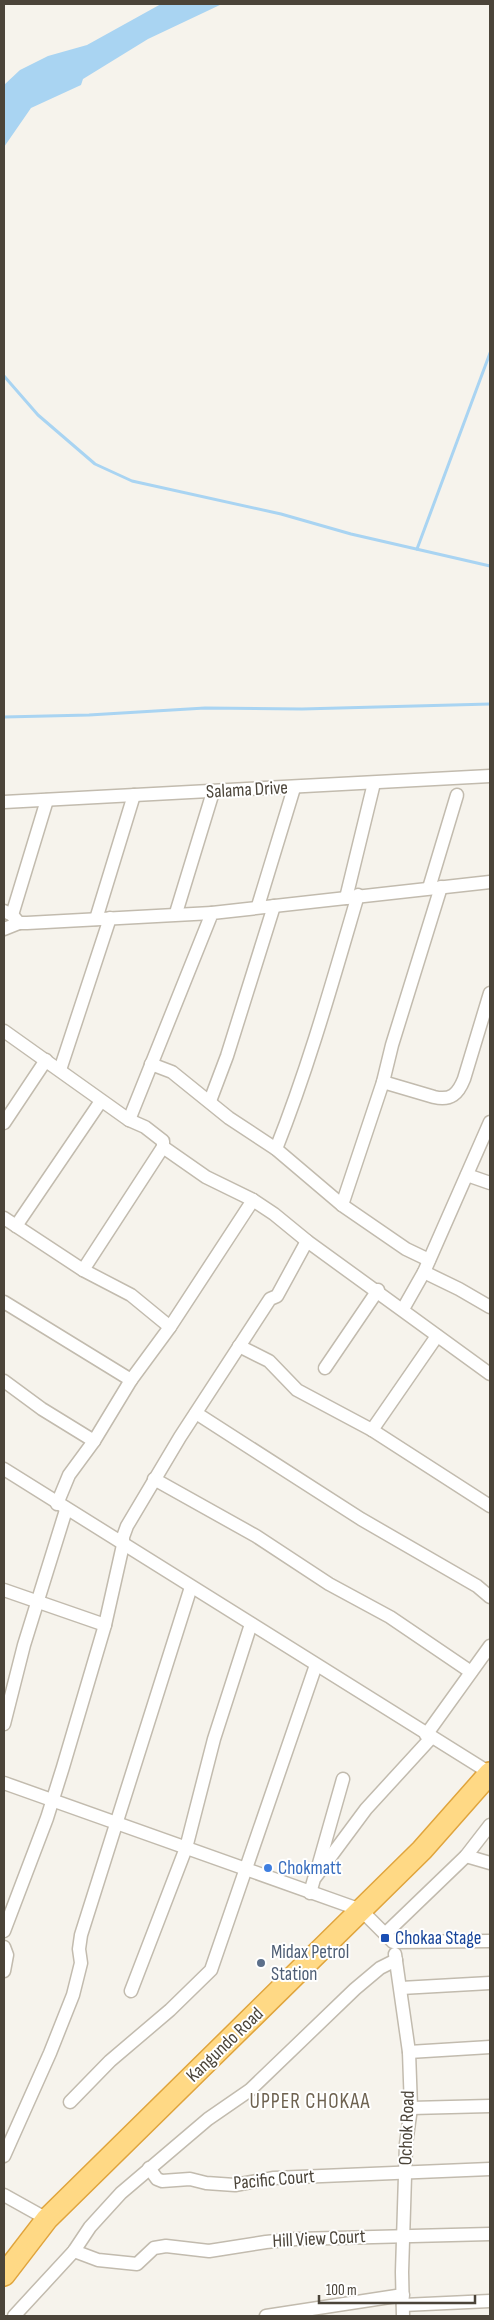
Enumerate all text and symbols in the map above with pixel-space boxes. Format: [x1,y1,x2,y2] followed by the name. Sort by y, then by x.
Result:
[205,776,289,804] street label: Salama Drive
[278,1857,342,1880] place label: Chokmatt
[262,1862,274,1874] marker: Chokmatt
[395,1927,481,1950] place label: Chokaa Stage
[379,1932,391,1944] marker: Chokaa Stage
[271,1941,349,1986] place label: Midax Petrol Station
[255,1957,267,1969] marker: Midax Petrol Station
[182,2003,268,2087] street label: Kangundo Road
[250,2089,370,2114] district label: UPPER CHOKAA
[394,2090,420,2166] street label: Ochok Road
[232,2165,316,2195] street label: Pacific Court
[272,2225,366,2253] street label: Hill View Court
[319,2272,475,2304] scale bar
[326,2281,357,2300] text: 100 m

